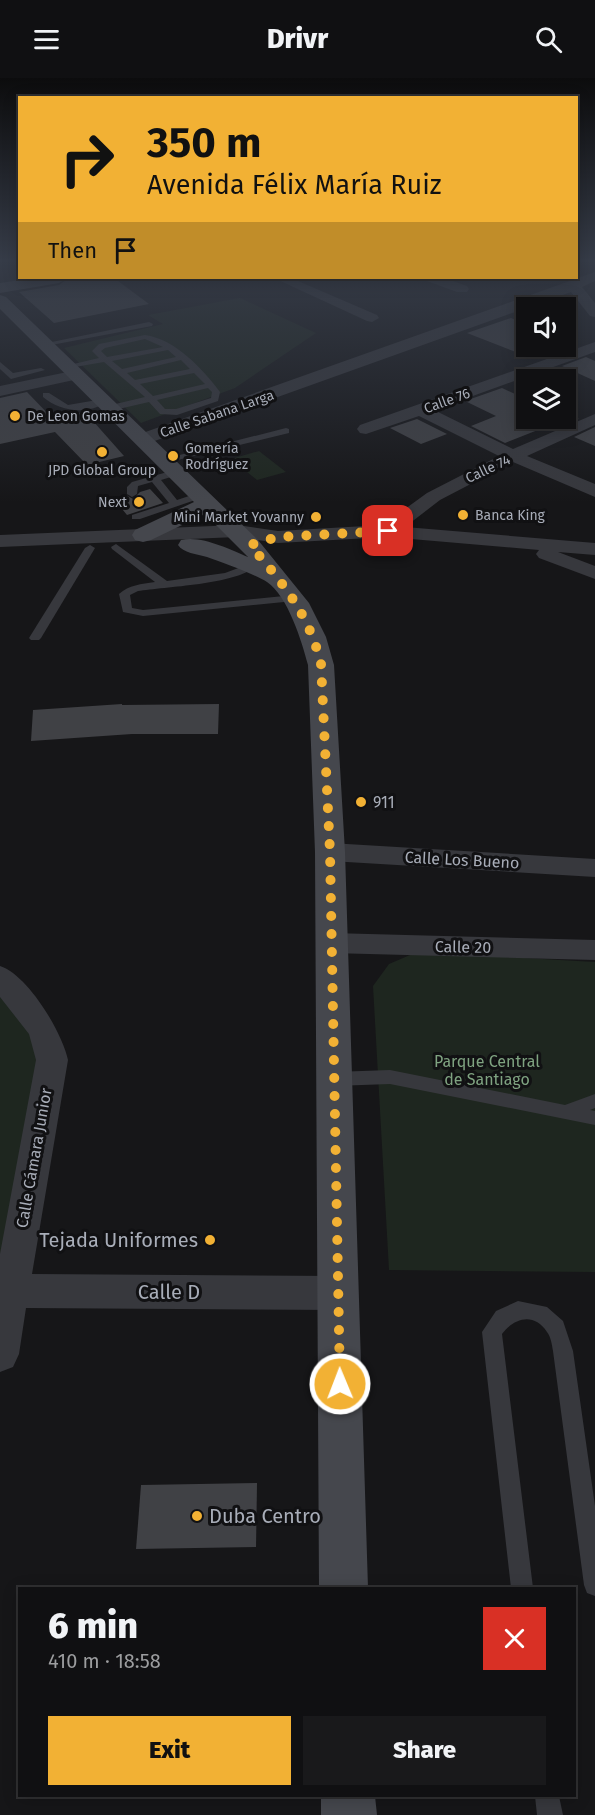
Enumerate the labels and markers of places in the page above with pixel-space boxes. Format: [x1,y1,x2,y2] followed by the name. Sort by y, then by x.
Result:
[27,408,125,425] place label: De Leon Gomas
[8,409,22,423] marker: De Leon Gomas
[185,440,248,473] place label: Gomería Rodríguez
[95,445,109,459] marker: JPD Global Group
[166,449,180,463] marker: Gomería Rodríguez
[48,462,156,479] place label: JPD Global Group
[98,494,128,511] place label: Next
[132,495,146,509] marker: Next
[362,505,413,556] pin
[475,507,546,524] place label: Banca King
[456,508,470,522] marker: Banca King
[173,509,304,526] place label: Mini Market Yovanny
[309,510,323,524] marker: Mini Market Yovanny
[373,793,395,812] place label: 911
[354,795,368,809] marker: 911
[39,1228,198,1252] place label: Tejada Uniformes
[203,1233,217,1247] marker: Tejada Uniformes
[209,1504,321,1528] place label: Duba Centro
[190,1509,204,1523] marker: Duba Centro

